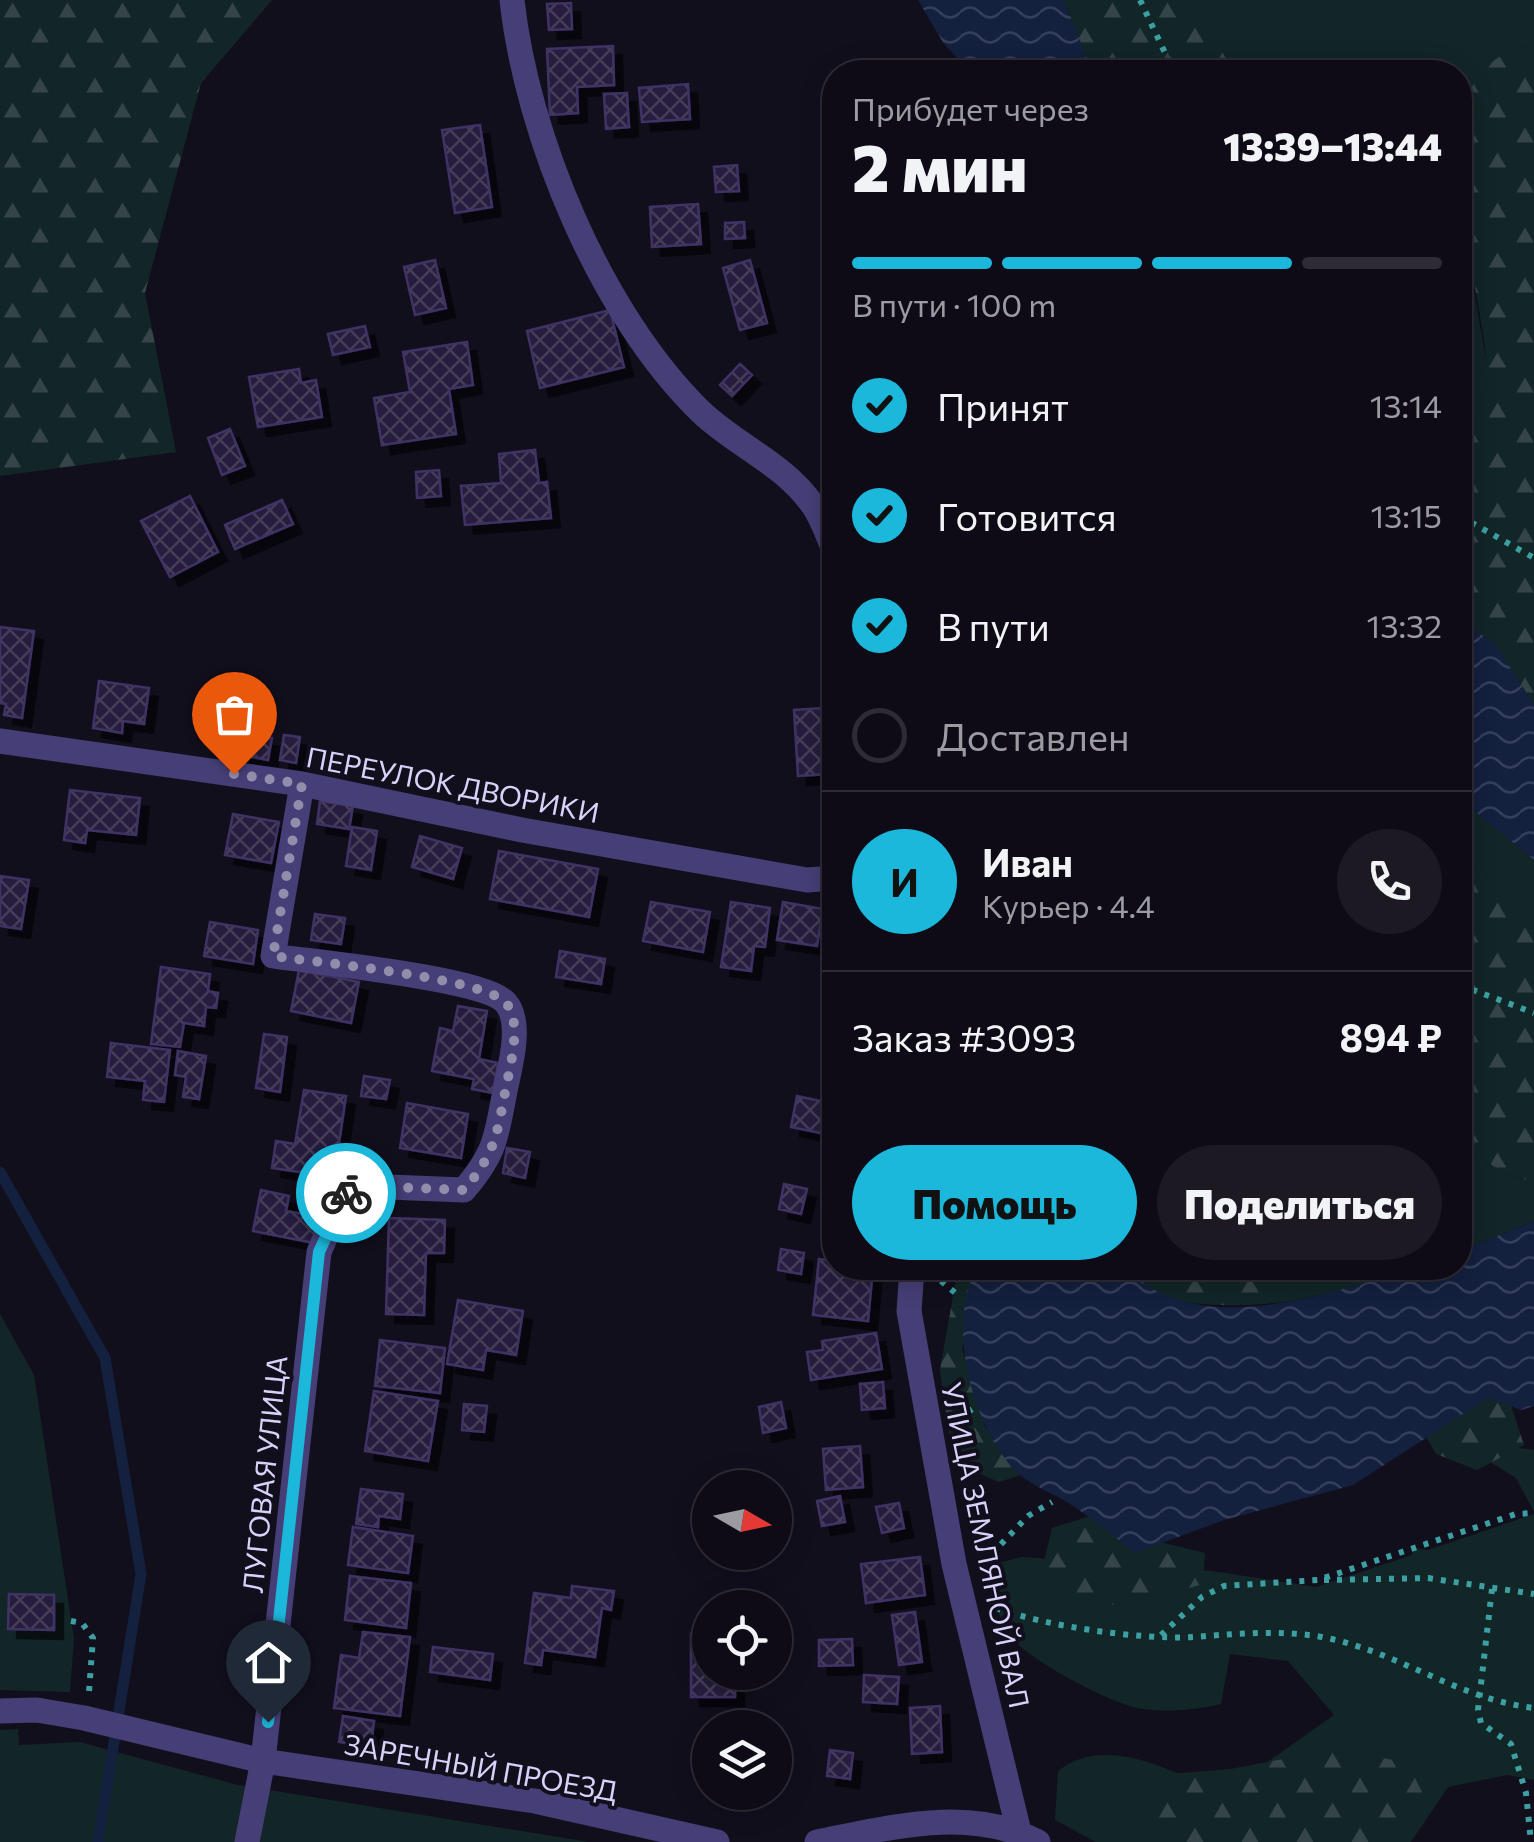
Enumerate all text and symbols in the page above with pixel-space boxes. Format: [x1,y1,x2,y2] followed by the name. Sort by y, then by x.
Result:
[852,88,1089,128] text: Прибудет через
[1223,122,1442,169] text: 13:39–13:44
[852,126,1027,205] text: 2 мин
[852,284,1056,324] text: В пути · 100 m
[852,378,907,433] icon: check
[937,382,1069,429] text: Принят
[1370,385,1442,425] text: 13:14
[852,488,907,543] icon: check
[937,492,1117,539] text: Готовится
[1370,495,1442,535] text: 13:15
[852,598,907,653] icon: check
[937,602,1050,649] text: В пути
[1367,605,1442,645] text: 13:32
[192,672,277,775] pin
[207,687,262,742] icon: bag
[937,712,1130,759] text: Доставлен
[304,739,602,829] street label: ПЕРЕУЛОК ДВОРИКИ
[1337,829,1442,934] button: phone
[982,838,1073,885] text: Иван
[890,858,919,905] text: И
[982,885,1155,925] text: Курьер · 4.4
[852,1013,1076,1060] text: Заказ #3093
[1339,1013,1442,1060] text: 894 ₽
[296,1143,396,1243] courier
[852,1145,1137,1260] button: Помощь
[1157,1145,1442,1260] button: Поделиться
[319,1166,374,1221] icon: bike
[235,1354,293,1594] street label: ЛУГОВАЯ УЛИЦА
[935,1379,1037,1711] street label: УЛИЦА ЗЕМЛЯНОЙ ВАЛ
[692,1470,792,1570] north arrow
[692,1470,792,1810] map controls
[692,1590,792,1690] button: locate
[226,1620,311,1723] pin
[241,1635,296,1690] icon: home
[692,1710,792,1810] button: layers
[342,1726,620,1808] street label: ЗАРЕЧНЫЙ ПРОЕЗД

